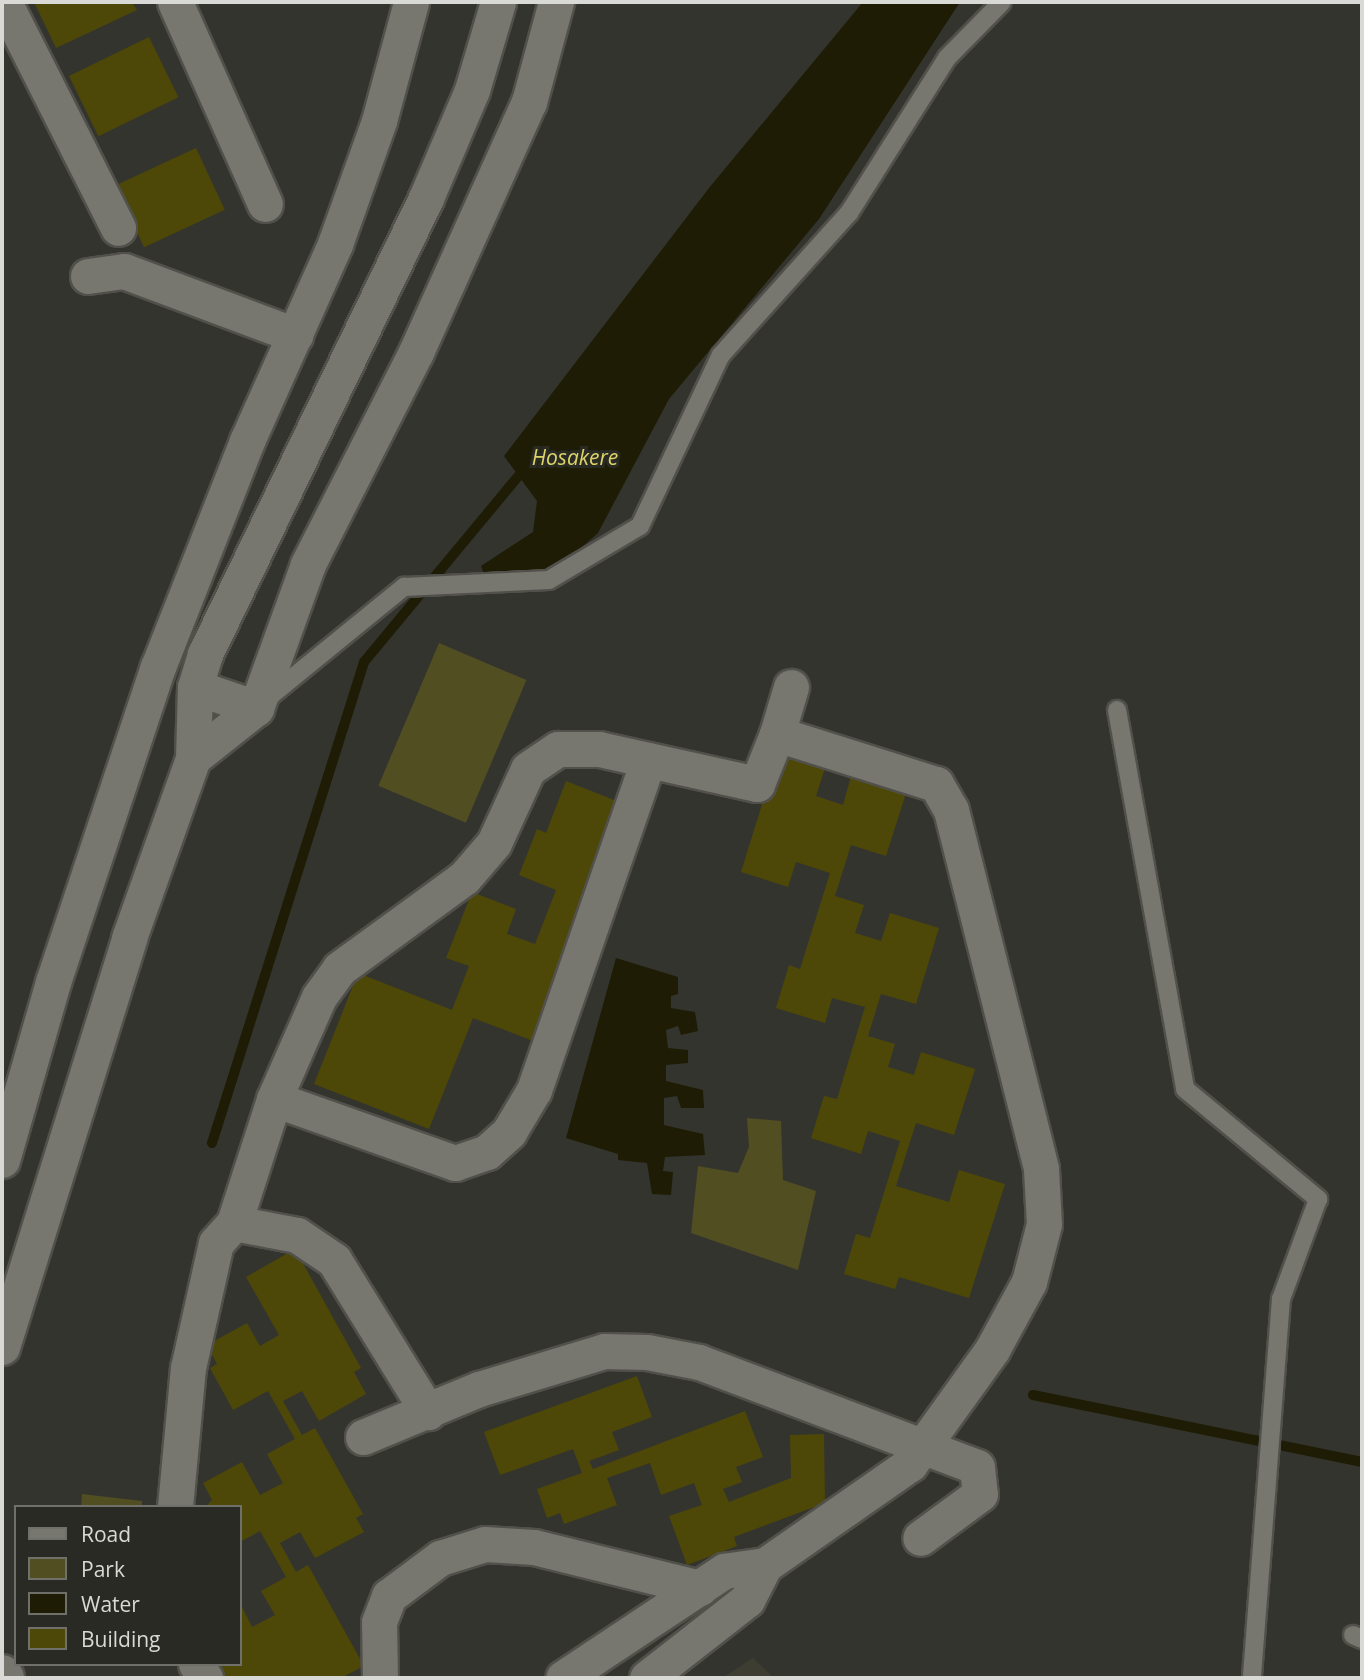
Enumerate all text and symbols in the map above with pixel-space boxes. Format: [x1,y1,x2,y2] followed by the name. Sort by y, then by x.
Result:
[532,444,618,470] water label: Hosakere
[14,1505,242,1666] legend
[81,1520,131,1548] text: Road
[81,1555,125,1583] text: Park
[81,1590,140,1618] text: Water
[81,1625,160,1653] text: Building

